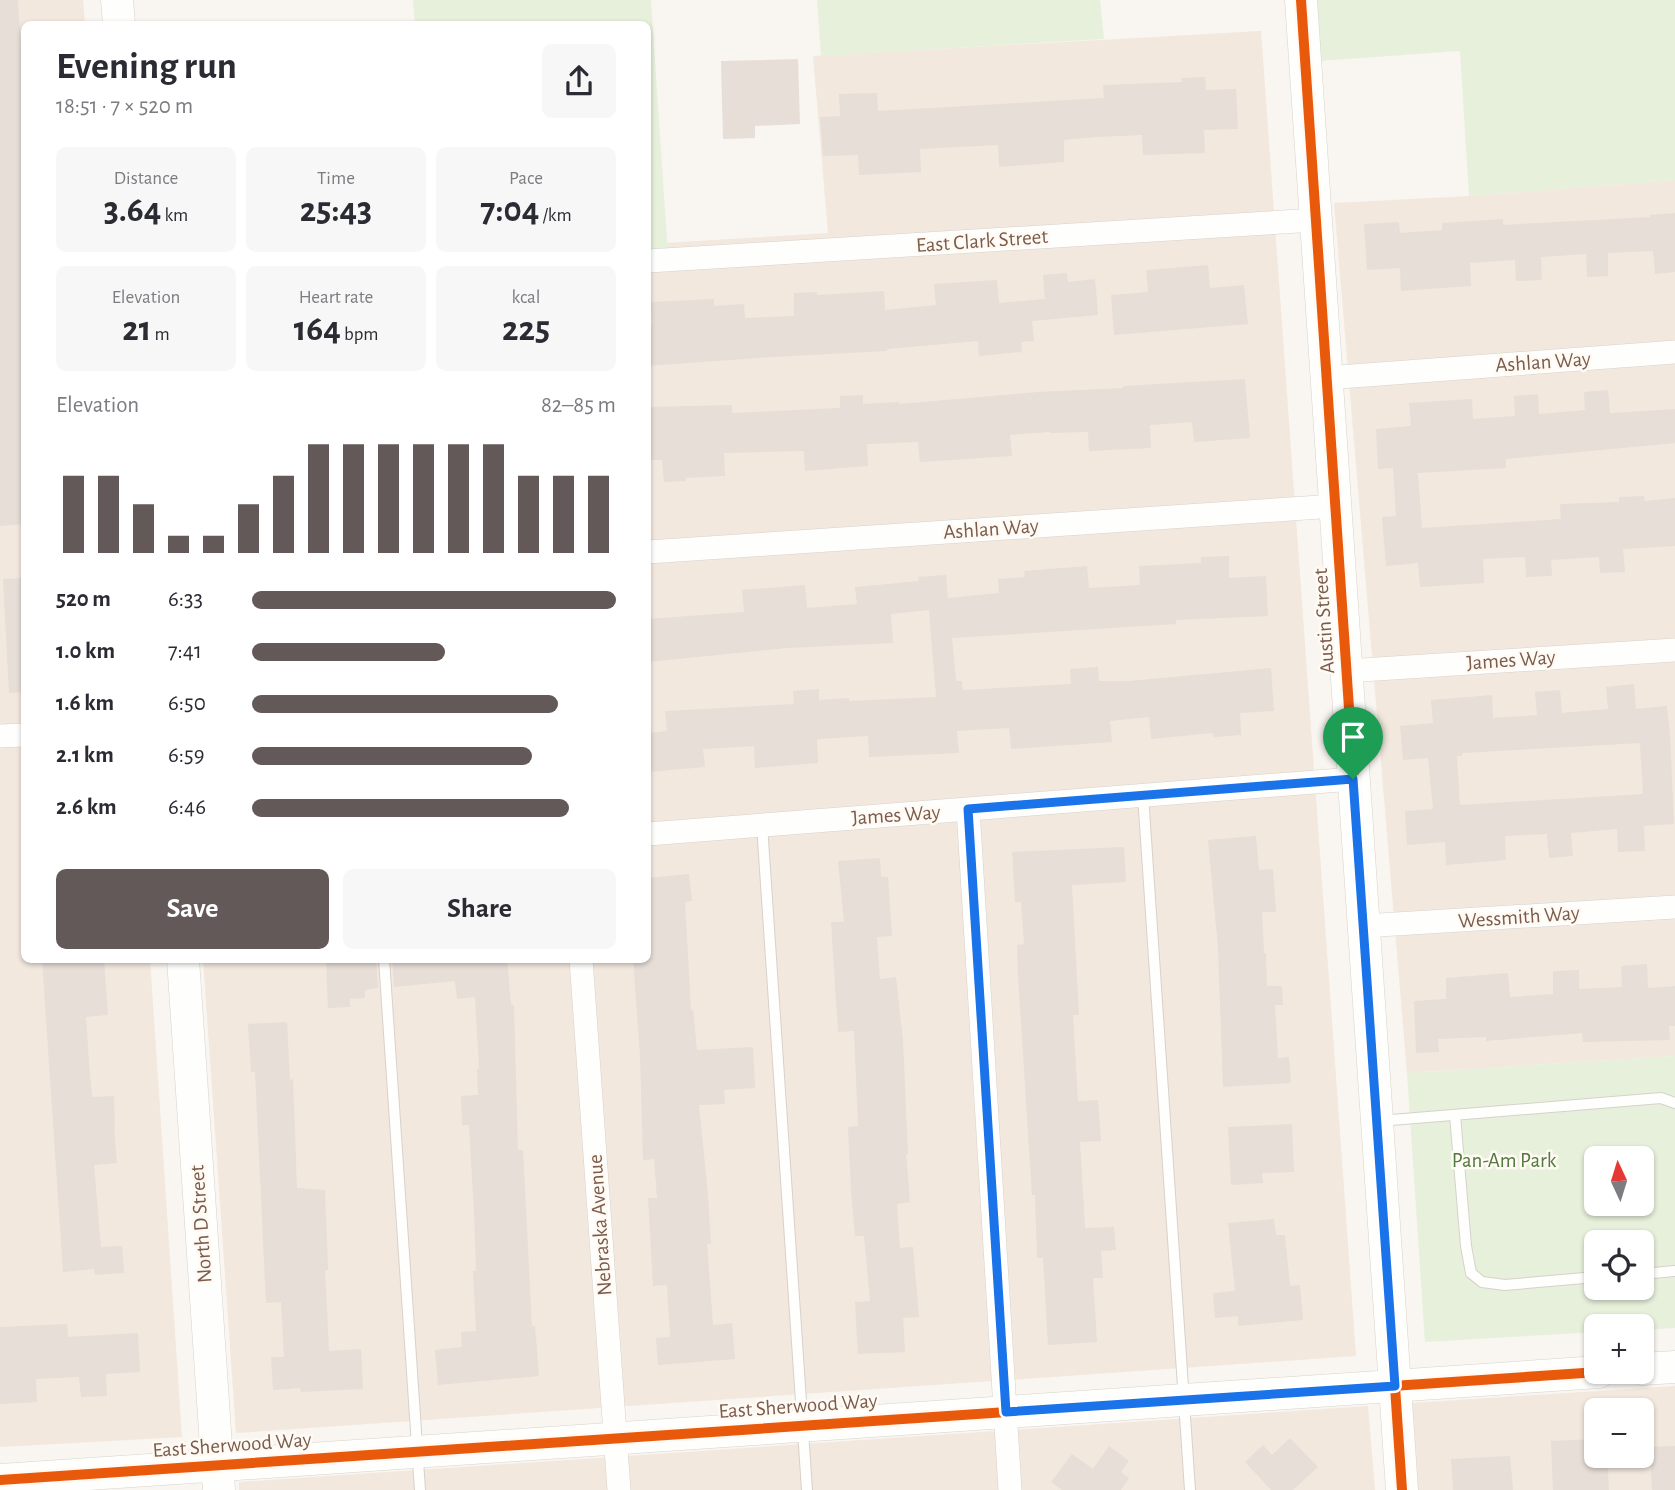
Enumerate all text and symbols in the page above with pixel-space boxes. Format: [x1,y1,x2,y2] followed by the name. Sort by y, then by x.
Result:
[542,44,616,118] button: share
[56,48,237,86] text: Evening run
[56,95,193,118] text: 18:51 · 7 × 520 m
[114,169,178,188] text: Distance
[317,169,355,188] text: Time
[509,169,543,188] text: Pace
[104,193,161,228] text: 3.64
[300,193,372,228] text: 25:43
[480,193,539,228] text: 7:04
[161,206,188,225] text: km
[539,206,572,225] text: /km
[915,226,1049,256] street label: East Clark Street
[112,288,180,307] text: Elevation
[299,288,373,307] text: Heart rate
[512,288,540,307] text: kcal
[122,312,151,347] text: 21
[294,312,341,347] text: 164
[502,312,550,347] text: 225
[151,325,170,344] text: m
[341,325,378,344] text: bpm
[1494,348,1592,376] street label: Ashlan Way
[56,394,139,417] text: Elevation
[541,394,616,417] text: 82–85 m
[942,515,1040,543] street label: Ashlan Way
[1310,567,1338,674] street label: Austin Street
[56,588,111,611] text: 520 m
[168,588,203,611] text: 6:33
[56,640,115,663] text: 1.0 km
[168,640,202,663] text: 7:41
[1466,646,1556,674] street label: James Way
[56,692,114,715] text: 1.6 km
[168,692,206,715] text: 6:50
[1323,707,1383,779] pin
[1334,718,1372,756] icon: arrive
[56,744,114,767] text: 2.1 km
[168,744,205,767] text: 6:59
[56,796,117,819] text: 2.6 km
[168,796,206,819] text: 6:46
[851,801,941,829] street label: James Way
[56,869,329,949] button: Save
[343,869,616,949] button: Share
[1457,902,1581,932] street label: Wessmith Way
[1584,1146,1654,1216] north arrow
[1584,1146,1654,1468] map controls
[1452,1150,1557,1171] park label: Pan-Am Park
[585,1154,615,1296] street label: Nebraska Avenue
[186,1164,216,1284] street label: North D Street
[1584,1230,1654,1300] button: locate
[1584,1314,1654,1384] button: +
[718,1390,878,1422] street label: East Sherwood Way
[1584,1398,1654,1468] button: −
[152,1429,312,1461] street label: East Sherwood Way

